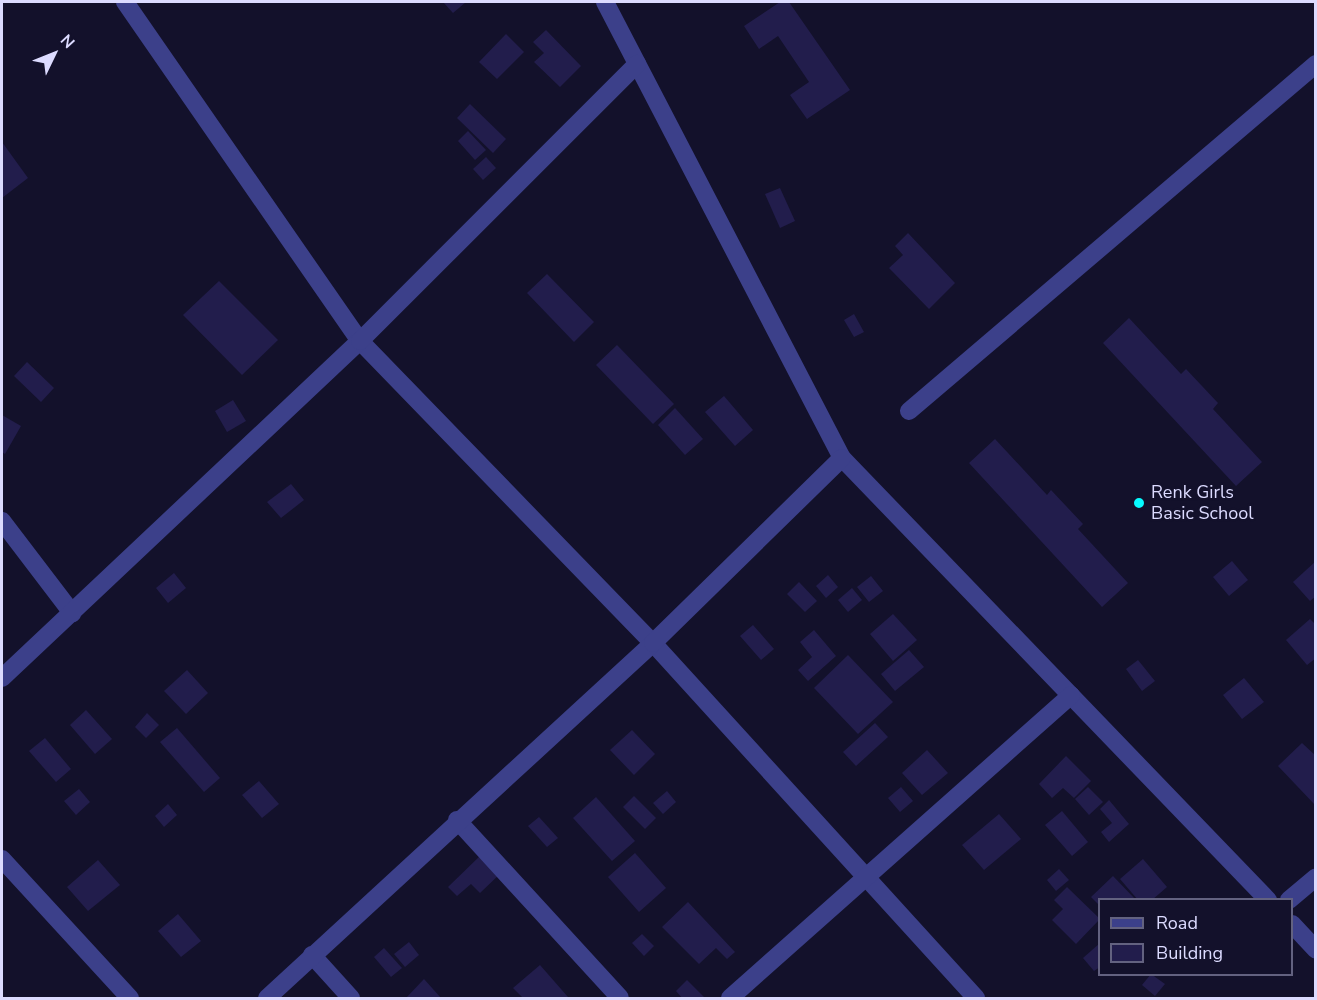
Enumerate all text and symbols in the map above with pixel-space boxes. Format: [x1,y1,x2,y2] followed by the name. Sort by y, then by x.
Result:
[24,24,84,84] north arrow
[55,30,79,54] text: N
[1151,482,1253,524] place label: Renk Girls Basic School
[1132,496,1146,510] marker: Renk Girls Basic School
[1098,898,1293,976] legend
[1156,911,1198,935] text: Road
[1156,941,1223,965] text: Building

